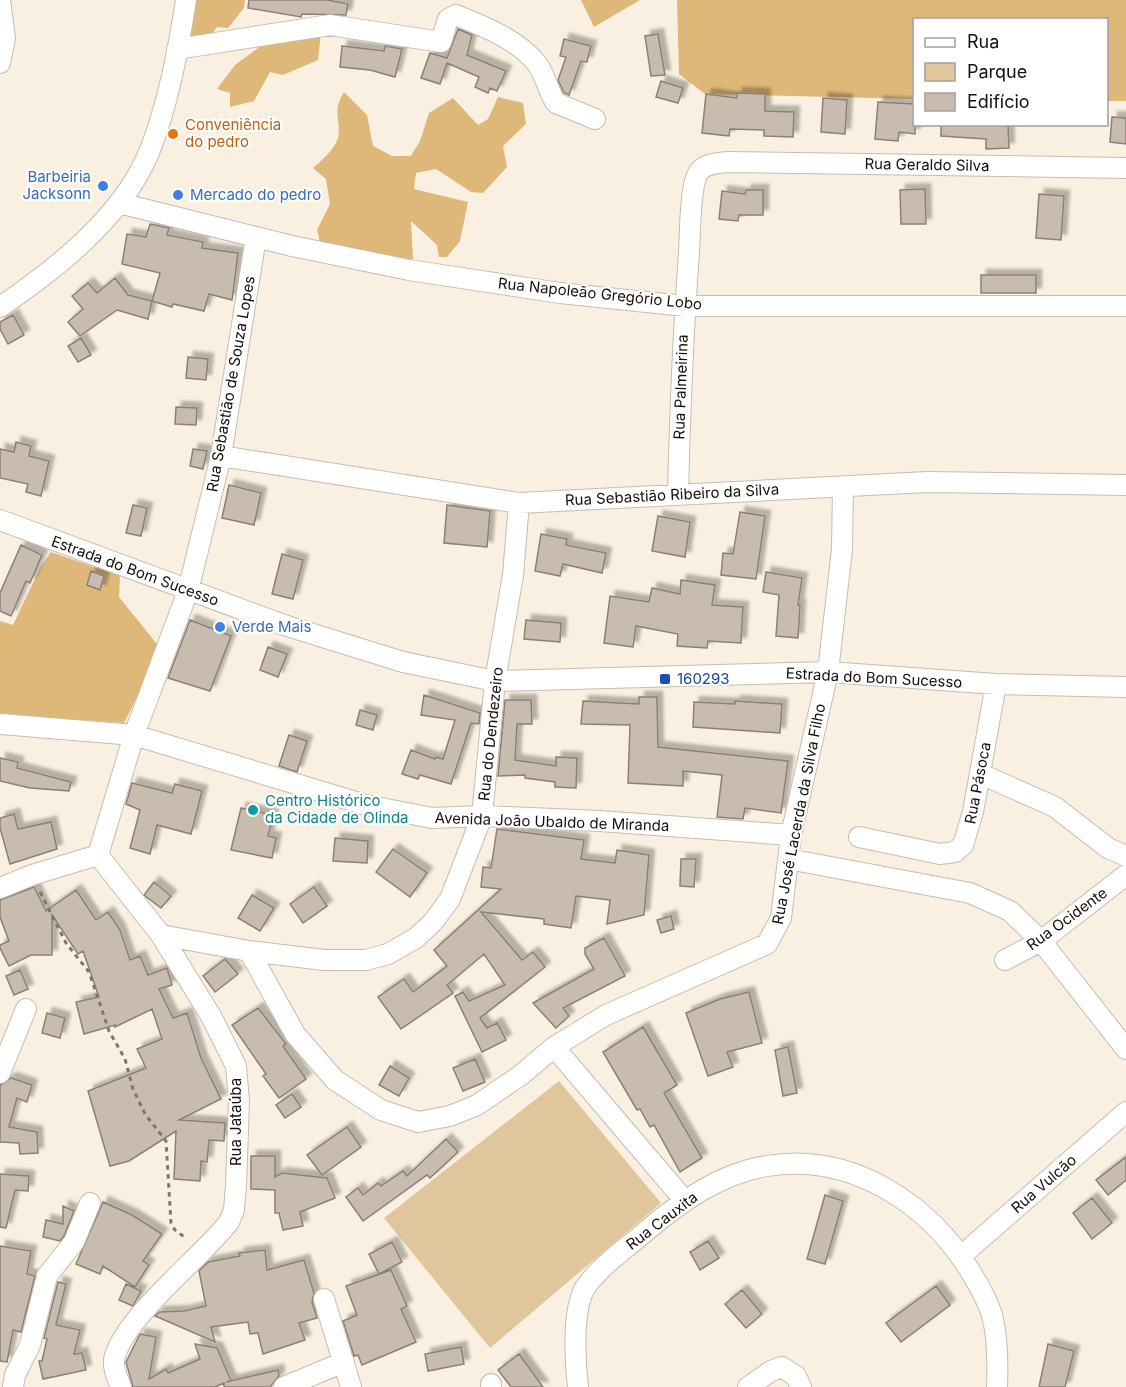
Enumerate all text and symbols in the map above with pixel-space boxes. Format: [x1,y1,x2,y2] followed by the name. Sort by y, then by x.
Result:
[913,18,1108,126] legend
[967,31,999,52] text: Rua
[967,61,1027,82] text: Parque
[967,91,1030,112] text: Edifício
[185,115,281,151] place label: Conveniência do pedro
[166,127,180,141] marker: Conveniência do pedro
[864,154,990,175] street label: Rua Geraldo Silva
[23,167,91,203] place label: Barbeiria Jacksonn
[96,179,110,193] marker: Barbeiria Jacksonn
[190,185,321,204] place label: Mercado do pedro
[171,188,185,202] marker: Mercado do pedro
[497,273,703,314] street label: Rua Napoleão Gregório Lobo
[202,274,259,494] street label: Rua Sebastião de Souza Lopes
[669,334,692,440] street label: Rua Palmeirina
[564,479,780,510] street label: Rua Sebastião Ribeiro da Silva
[49,531,222,610] street label: Estrada do Bom Sucesso
[232,617,311,636] place label: Verde Mais
[213,620,227,634] marker: Verde Mais
[785,663,963,692] street label: Estrada do Bom Sucesso
[474,666,507,802] street label: Rua do Dendezeiro
[677,669,730,688] place label: 160293
[658,672,672,686] marker: 160293
[768,702,829,926] street label: Rua José Lacerda da Silva Filho
[960,740,995,826] street label: Rua Pásoca
[265,791,409,827] place label: Centro Histórico da Cidade de Olinda
[246,803,260,817] marker: Centro Histórico da Cidade de Olinda
[434,808,670,835] street label: Avenida João Ubaldo de Miranda
[1023,883,1111,954] street label: Rua Ocidente
[226,1078,245,1166] street label: Rua Jataúba
[1007,1150,1080,1217] street label: Rua Vulcão
[622,1188,701,1254] street label: Rua Cauxita

